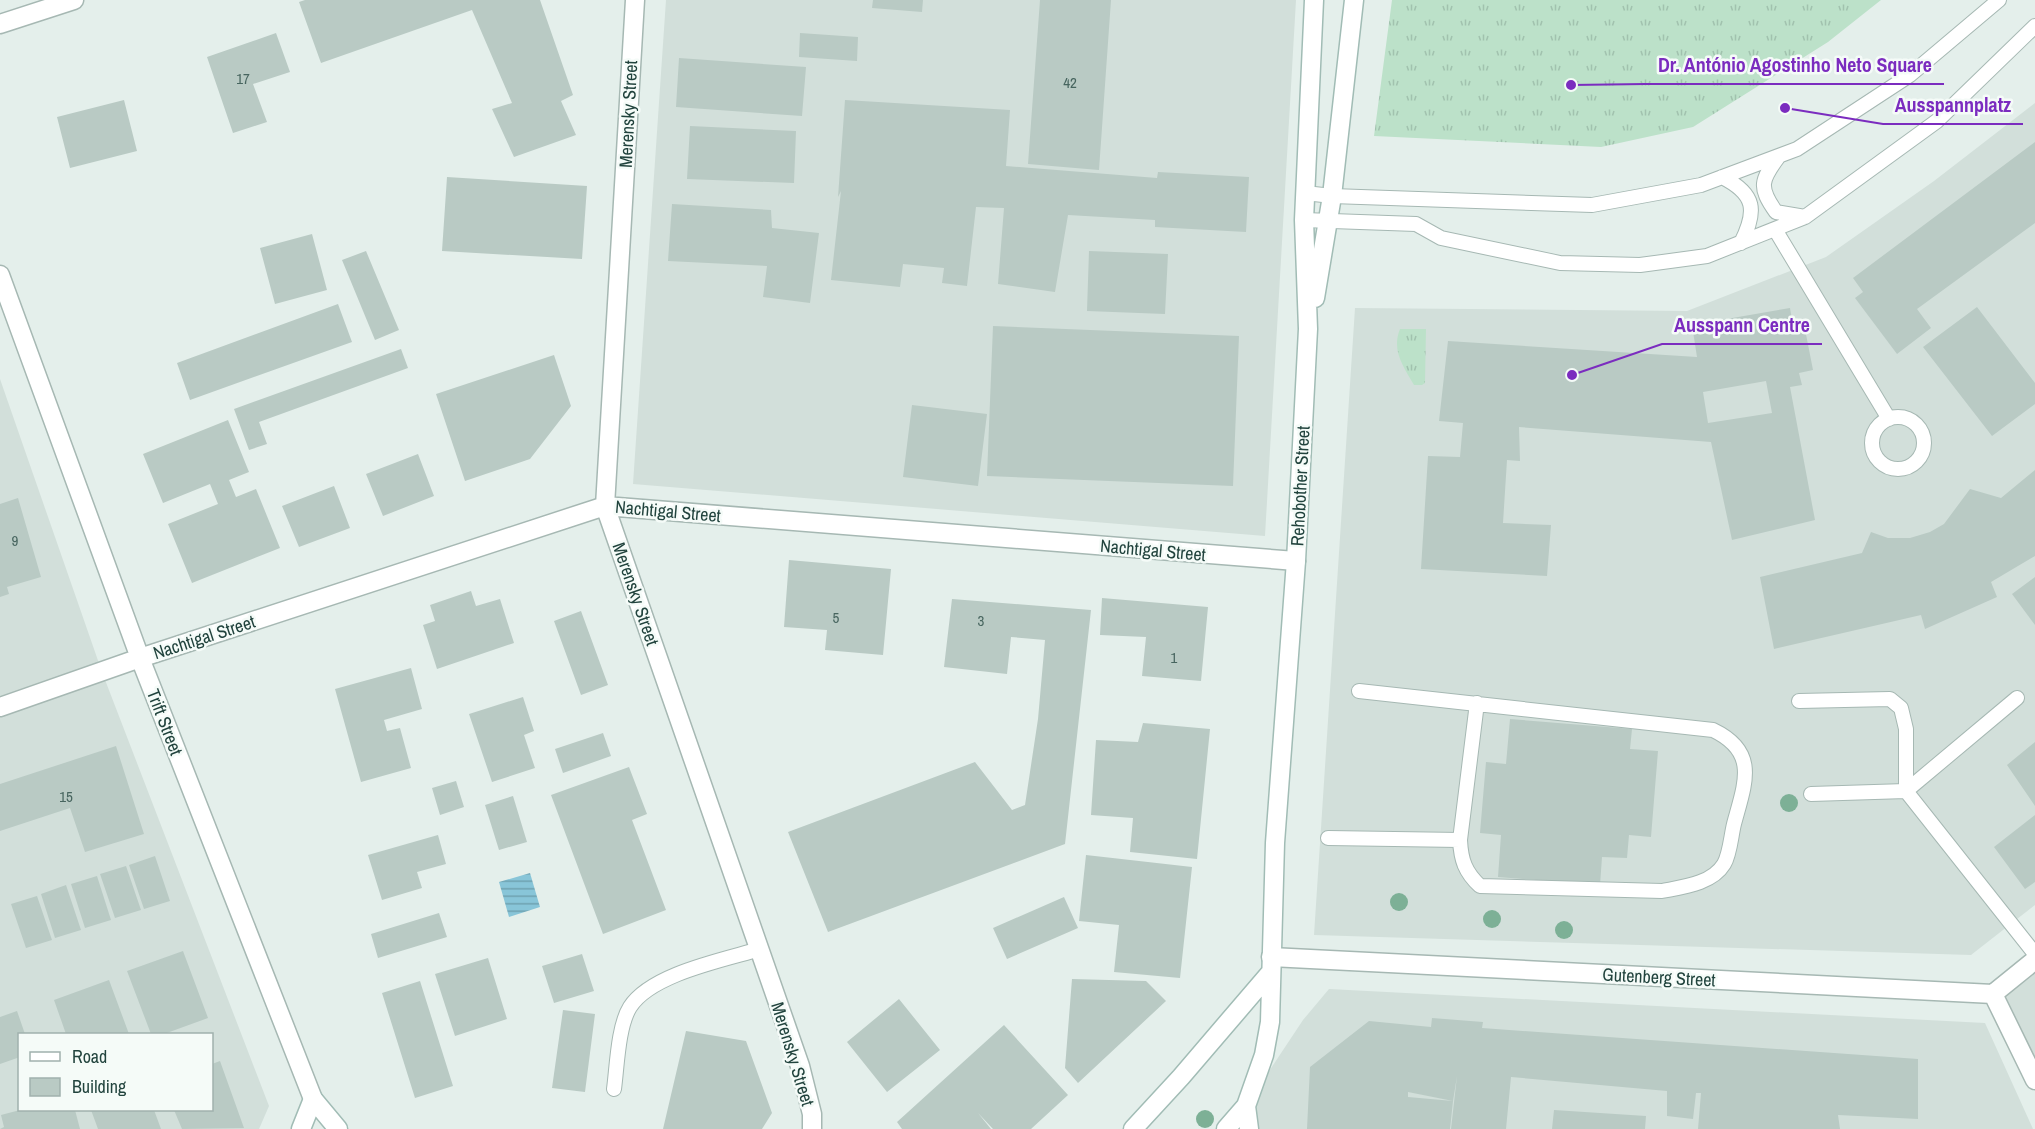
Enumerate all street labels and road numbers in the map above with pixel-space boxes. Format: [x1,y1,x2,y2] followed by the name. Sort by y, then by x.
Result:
[613,60,643,168] street label: Merensky Street
[1284,425,1316,547] street label: Rehobother Street
[614,494,722,528] street label: Nachtigal Street
[1099,533,1207,567] street label: Nachtigal Street
[607,539,665,649] street label: Merensky Street
[150,609,258,665] street label: Nachtigal Street
[141,685,189,759] street label: Trift Street
[1602,962,1716,992] street label: Gutenberg Street
[765,999,821,1109] street label: Merensky Street

